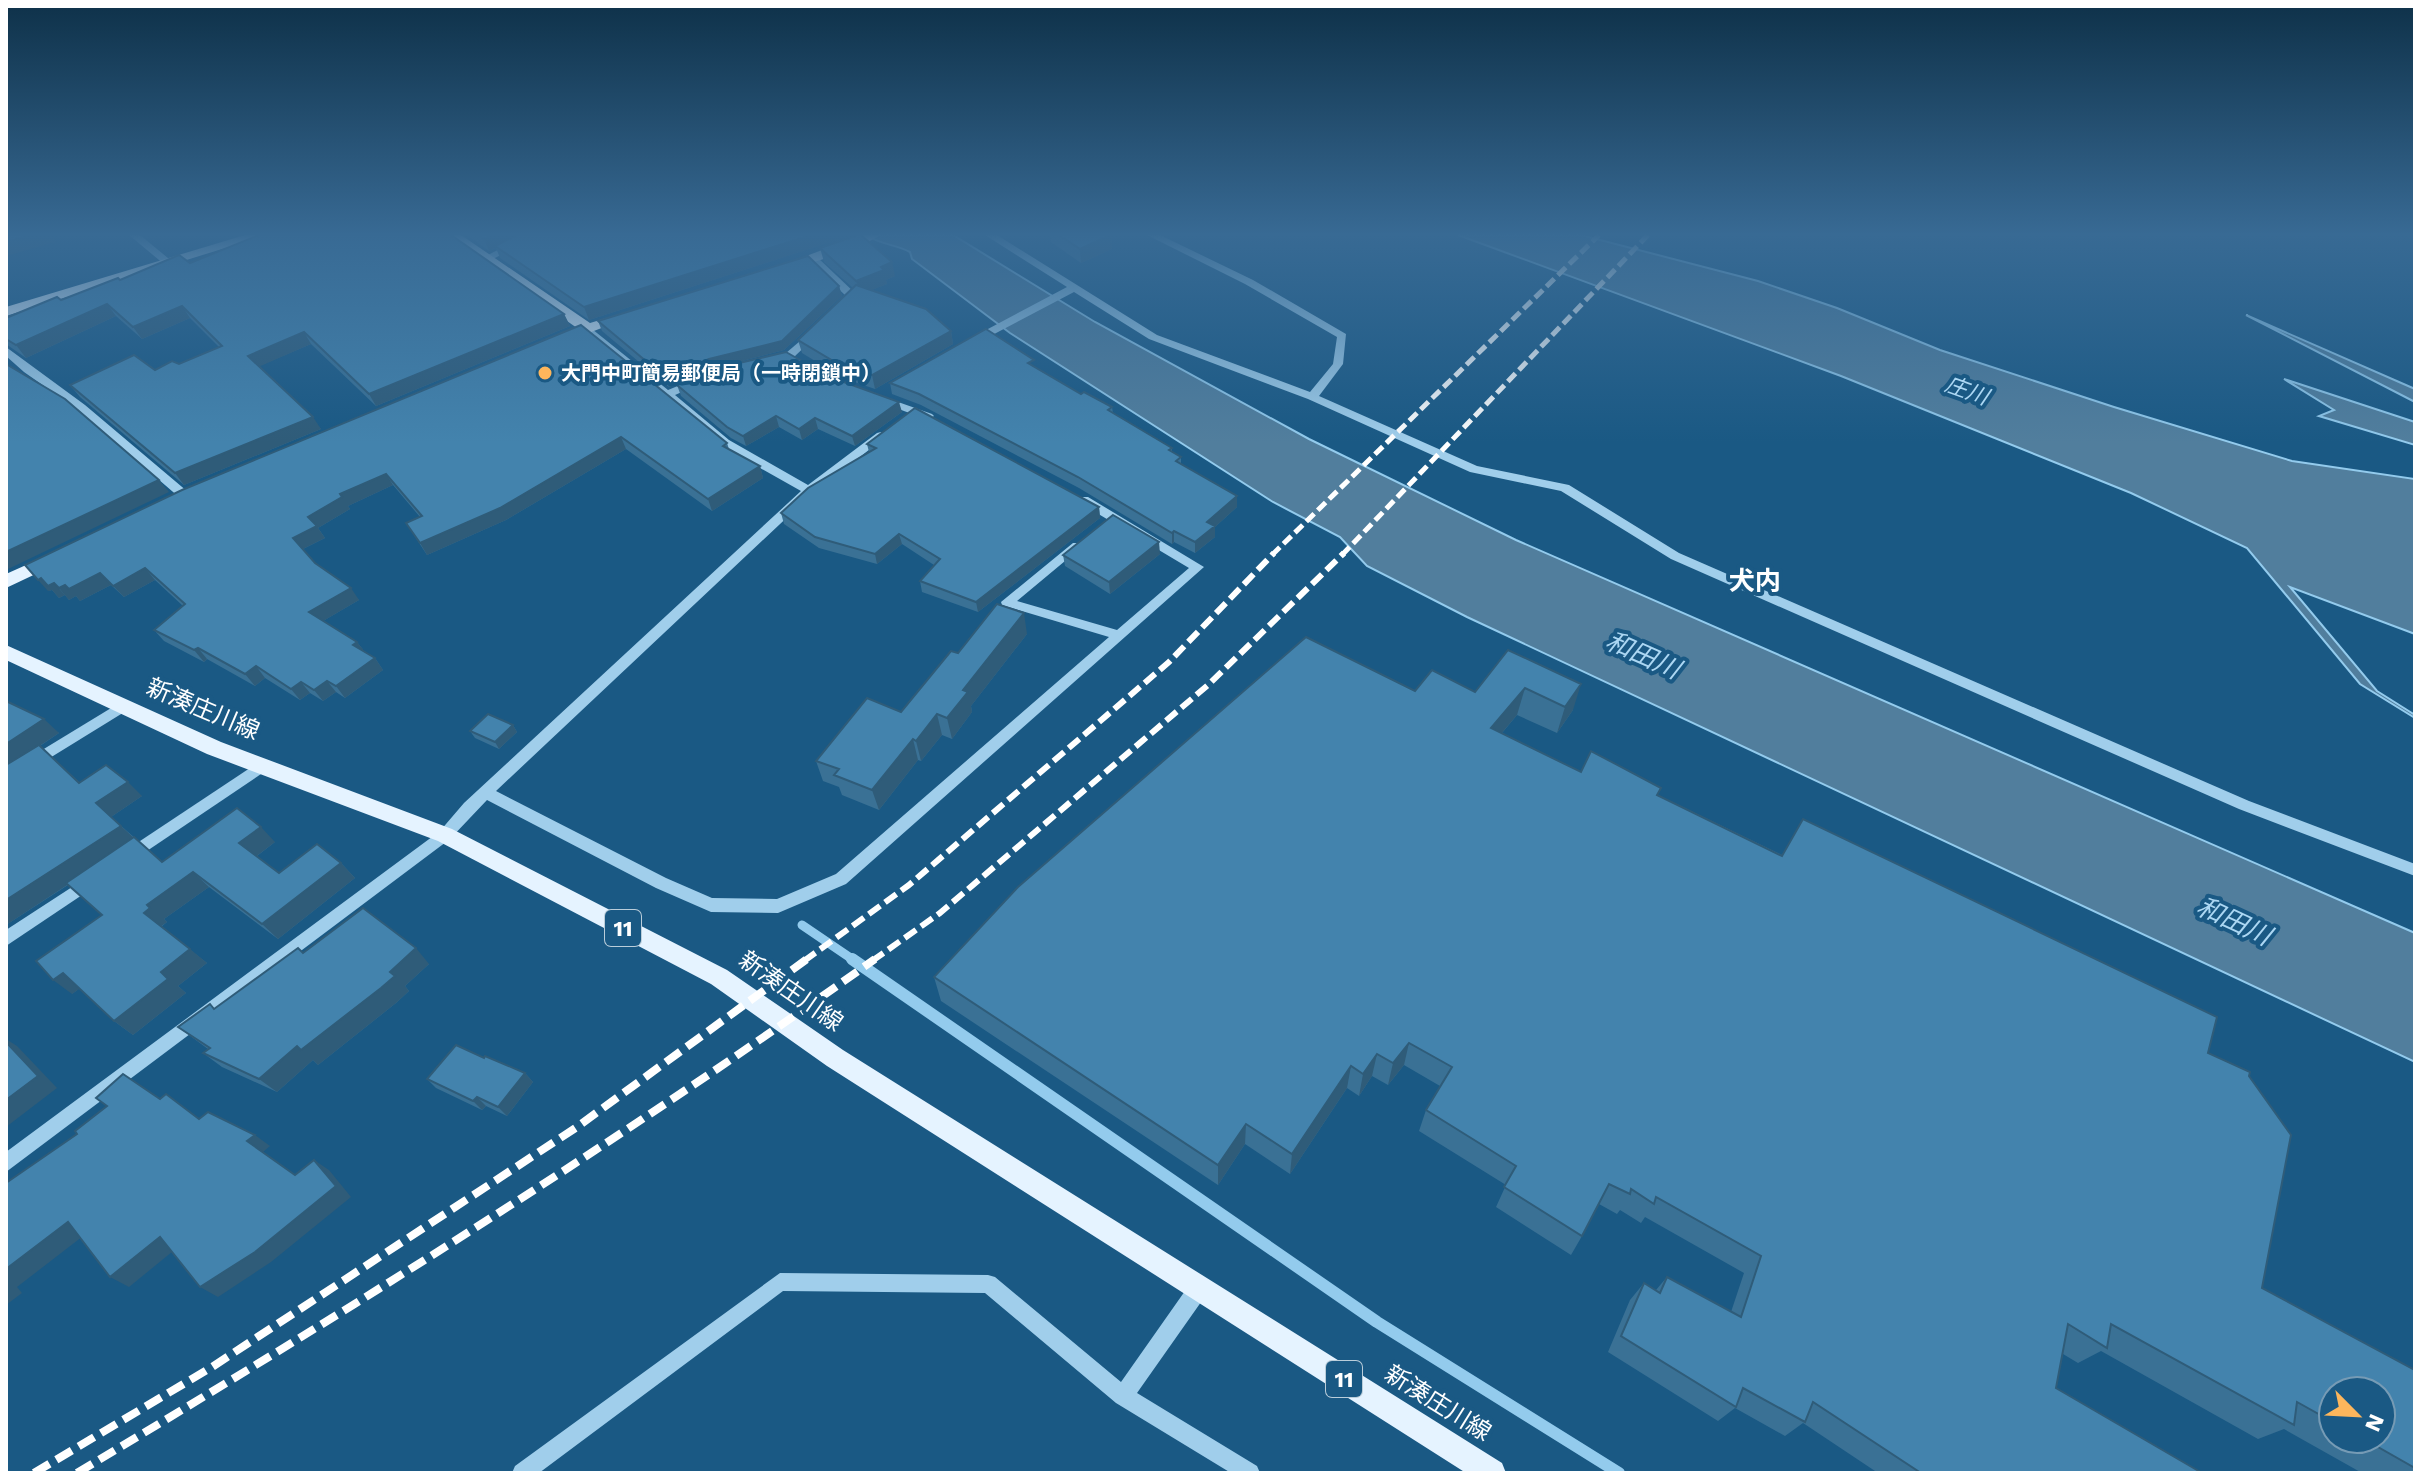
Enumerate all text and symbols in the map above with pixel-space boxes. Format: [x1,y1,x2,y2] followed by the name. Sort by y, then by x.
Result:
[561,361,881,385] place label: 大門中町簡易郵便局（一時閉鎖中）
[536,364,554,382] marker: 大門中町簡易郵便局（一時閉鎖中）
[1942,371,1994,410] water label: 庄川
[1729,566,1781,596] district label: 犬内
[1601,625,1687,686] water label: 和田川
[142,673,264,745] street label: 新湊庄川線
[2192,891,2278,952] water label: 和田川
[605,910,641,946] road number: 11
[734,945,848,1037] street label: 新湊庄川線
[1380,1359,1496,1447] street label: 新湊庄川線
[1326,1361,1362,1397] road number: 11
[2317,1375,2397,1455] north arrow
[2360,1410,2390,1435] text: N

